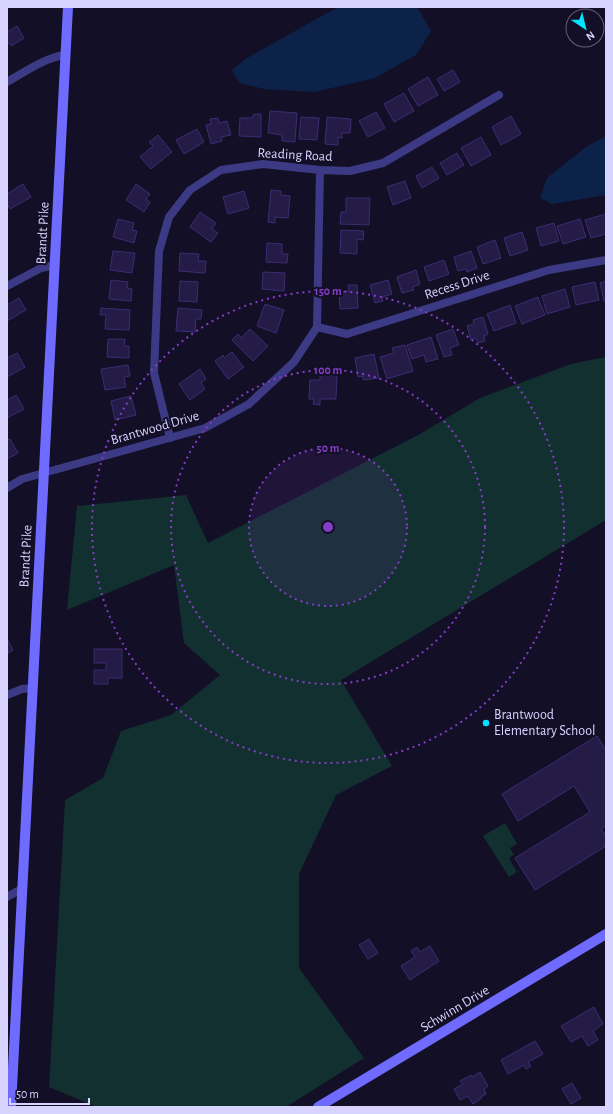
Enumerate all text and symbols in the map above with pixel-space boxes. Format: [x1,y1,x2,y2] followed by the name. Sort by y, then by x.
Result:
[565,8,605,48] north arrow
[584,29,597,42] text: N
[257,146,333,164] street label: Reading Road
[34,201,52,265] street label: Brandt Pike
[423,268,491,302] street label: Recess Drive
[314,285,342,297] text: 150 m
[314,364,342,376] text: 100 m
[109,409,201,447] street label: Brantwood Drive
[317,442,340,454] text: 50 m
[321,520,335,534] centre of rings
[17,524,35,588] street label: Brandt Pike
[494,708,596,738] place label: Brantwood Elementary School
[481,718,491,728] marker: Brantwood Elementary School
[418,983,492,1035] street label: Schwinn Drive
[10,1080,89,1106] scale bar
[16,1088,39,1100] text: 50 m

